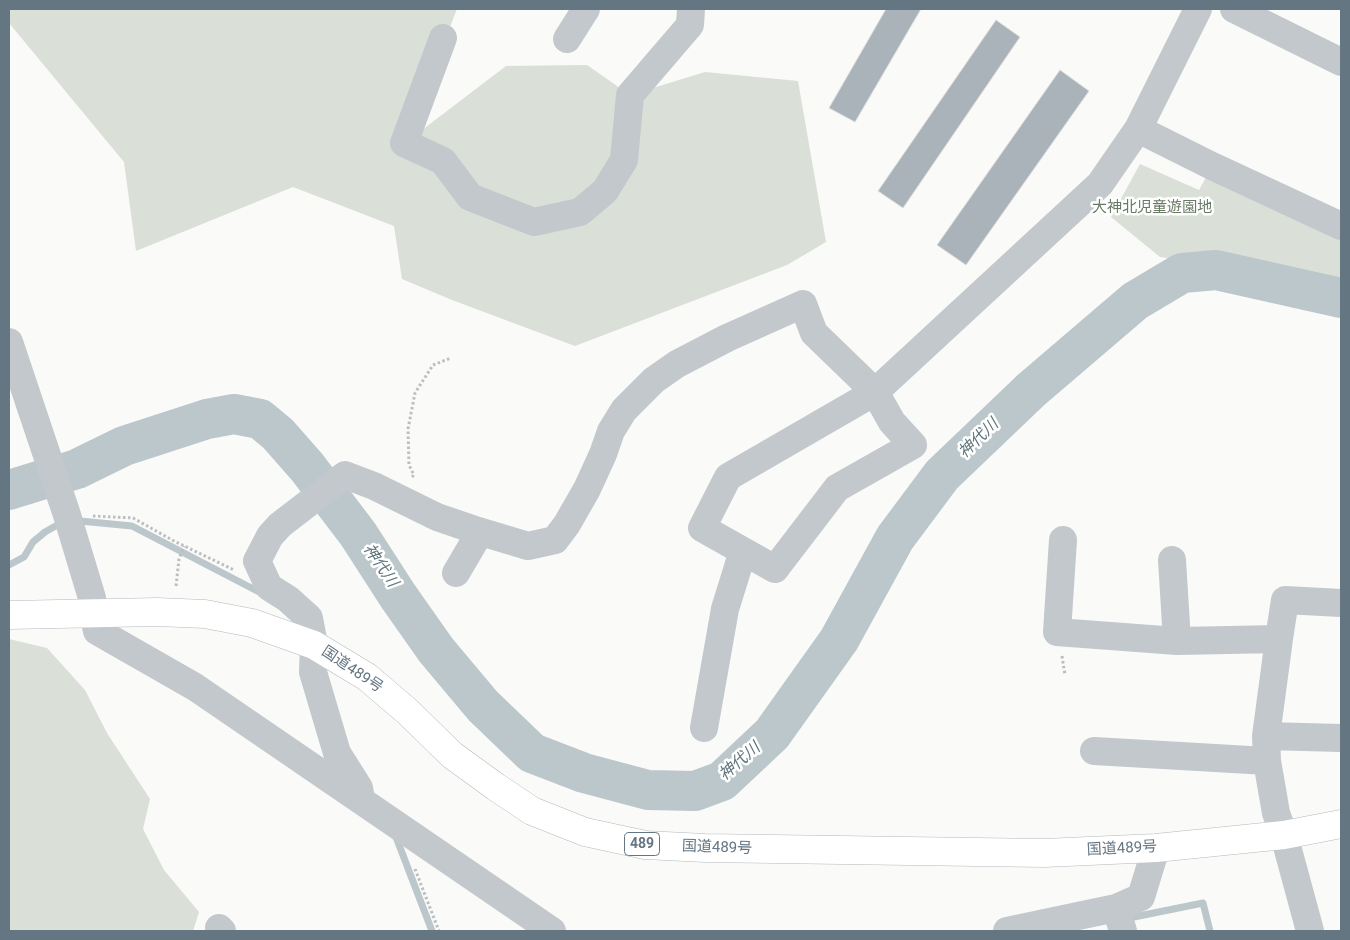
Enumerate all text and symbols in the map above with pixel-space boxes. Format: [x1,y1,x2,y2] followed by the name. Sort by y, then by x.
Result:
[1092,199,1212,217] park label: 大神北児童遊園地
[955,415,1003,463] water label: 神代川
[359,541,401,591] water label: 神代川
[318,643,386,697] street label: 国道489号
[716,739,764,785] water label: 神代川
[624,832,660,856] road number: 489
[682,838,752,858] street label: 国道489号
[1086,838,1158,860] street label: 国道489号

